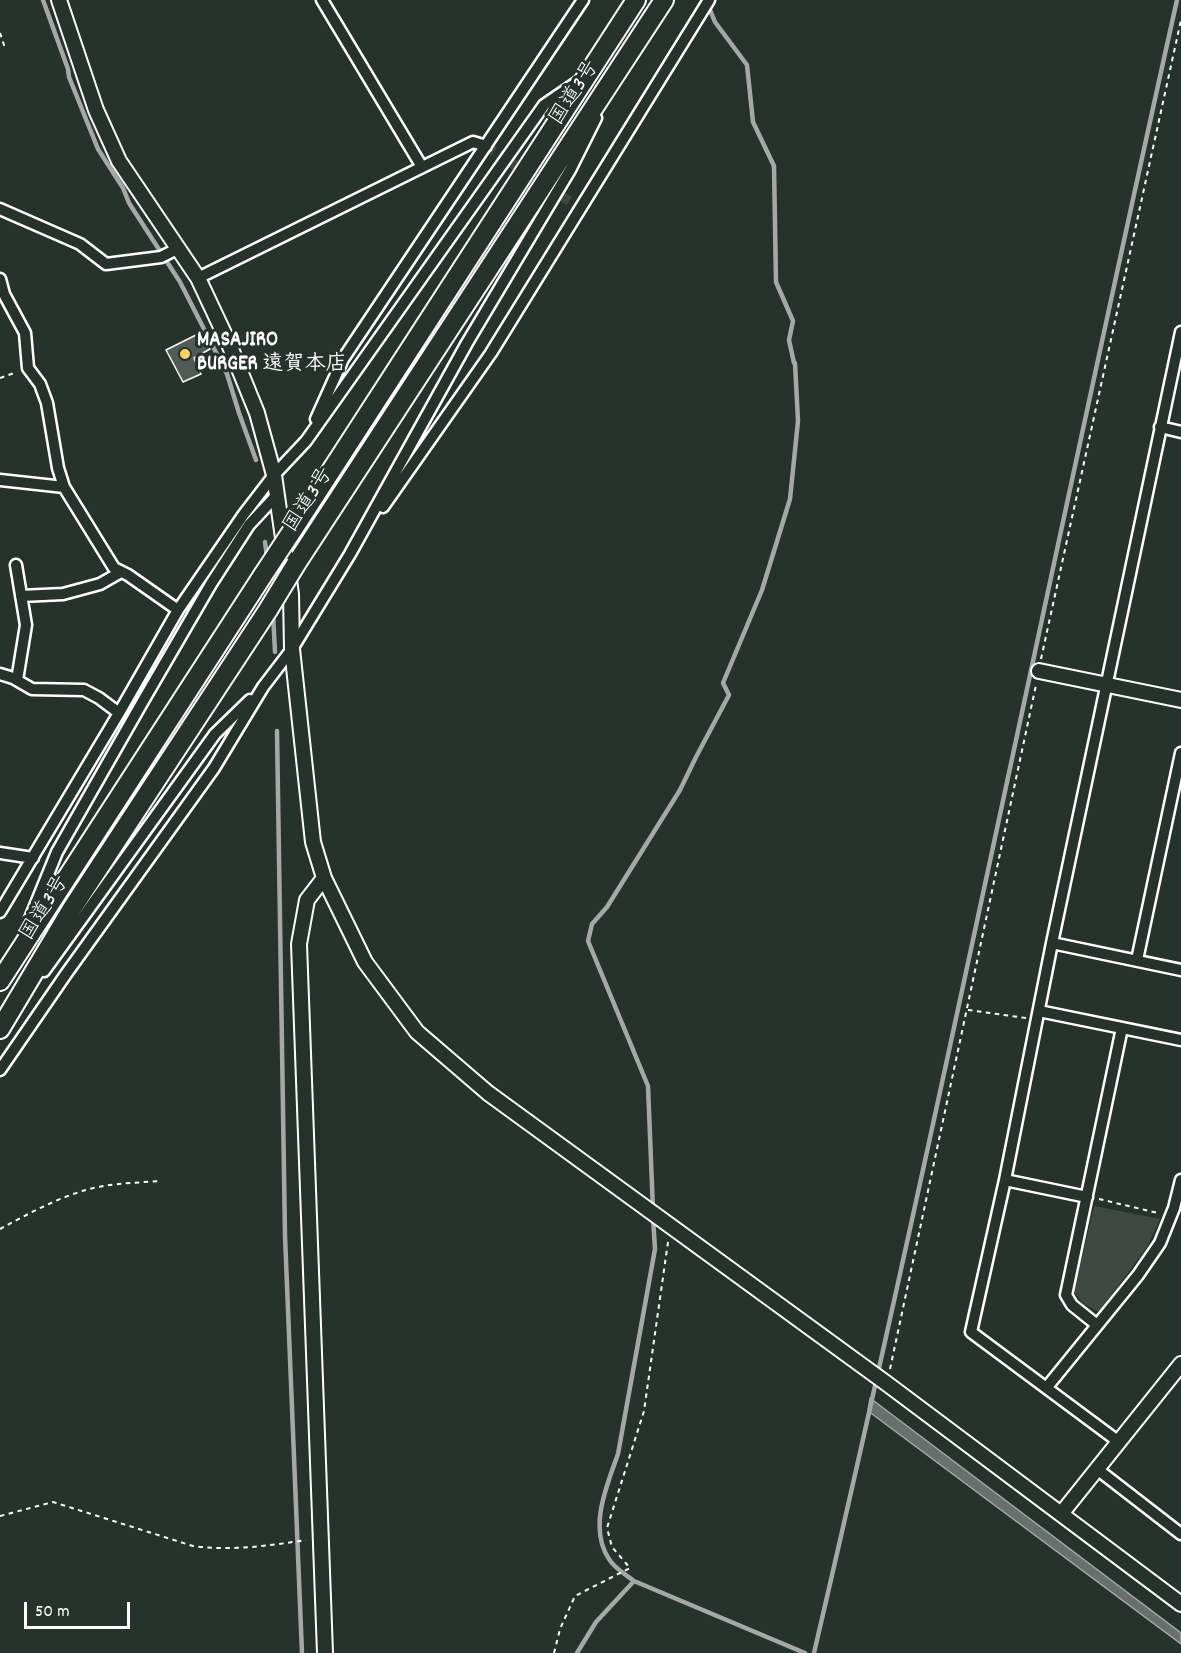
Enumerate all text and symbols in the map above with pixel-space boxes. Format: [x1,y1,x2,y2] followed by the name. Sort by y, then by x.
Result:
[546,57,606,131] street label: 国道3号
[197,329,346,379] place label: MASAJIRO BURGER 遠賀本店
[178,347,192,361] marker: MASAJIRO BURGER 遠賀本店
[280,464,340,538] street label: 国道3号
[16,872,76,946] street label: 国道3号
[27,1590,134,1628] scale bar
[35,1600,70,1625] text: 50 m

